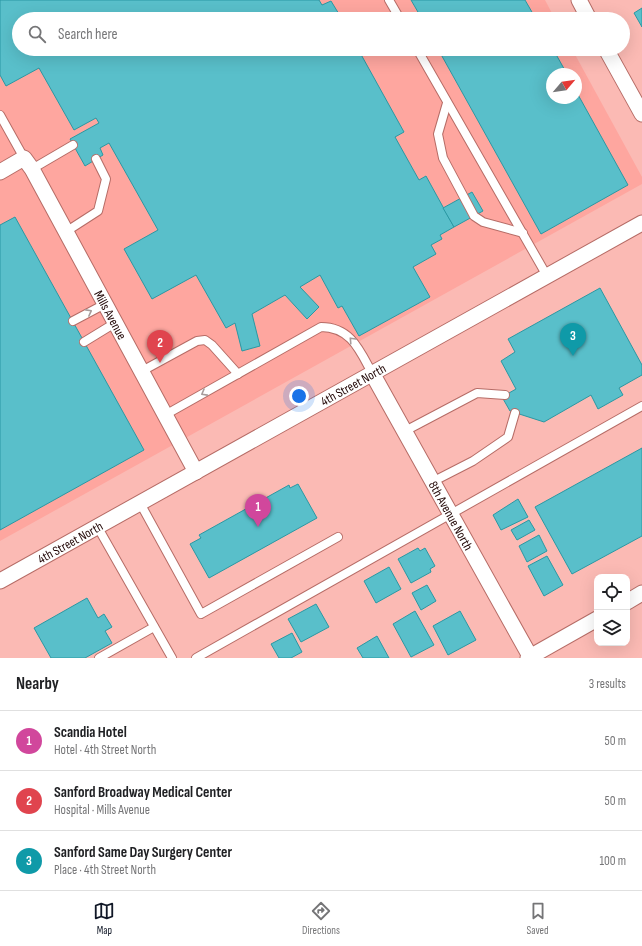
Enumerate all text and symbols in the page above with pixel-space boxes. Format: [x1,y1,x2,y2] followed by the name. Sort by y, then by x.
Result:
[12,12,630,56] search box
[26,23,48,45] icon: search
[58,25,118,44] text: Search here
[546,68,582,104] north arrow
[90,288,130,342] street label: Mills Avenue
[85,310,92,317] one-way arrow
[560,323,586,356] pin: 3
[147,330,173,363] pin: 2
[349,338,356,345] one-way arrow
[318,361,389,410] street label: 4th Street North
[289,386,309,406] your location
[201,388,209,395] one-way arrow
[425,478,476,553] street label: 8th Avenue North
[245,494,271,527] pin: 1
[35,518,106,567] street label: 4th Street North
[594,574,630,646] map controls
[594,574,630,610] button: locate
[594,610,630,646] button: layers
[16,674,59,694] text: Nearby
[589,676,626,692] text: 3 results
[54,723,127,742] text: Scandia Hotel
[26,733,32,749] text: 1
[605,733,626,749] text: 50 m
[54,742,156,758] text: Hotel · 4th Street North
[54,783,232,802] text: Sanford Broadway Medical Center
[26,793,32,809] text: 2
[605,793,626,809] text: 50 m
[54,802,150,818] text: Hospital · Mills Avenue
[54,843,232,862] text: Sanford Same Day Surgery Center
[26,853,32,869] text: 3
[599,853,626,869] text: 100 m
[54,862,156,878] text: Place · 4th Street North
[93,900,115,937] tab: Map
[302,900,340,937] tab: Directions
[527,900,549,937] tab: Saved

